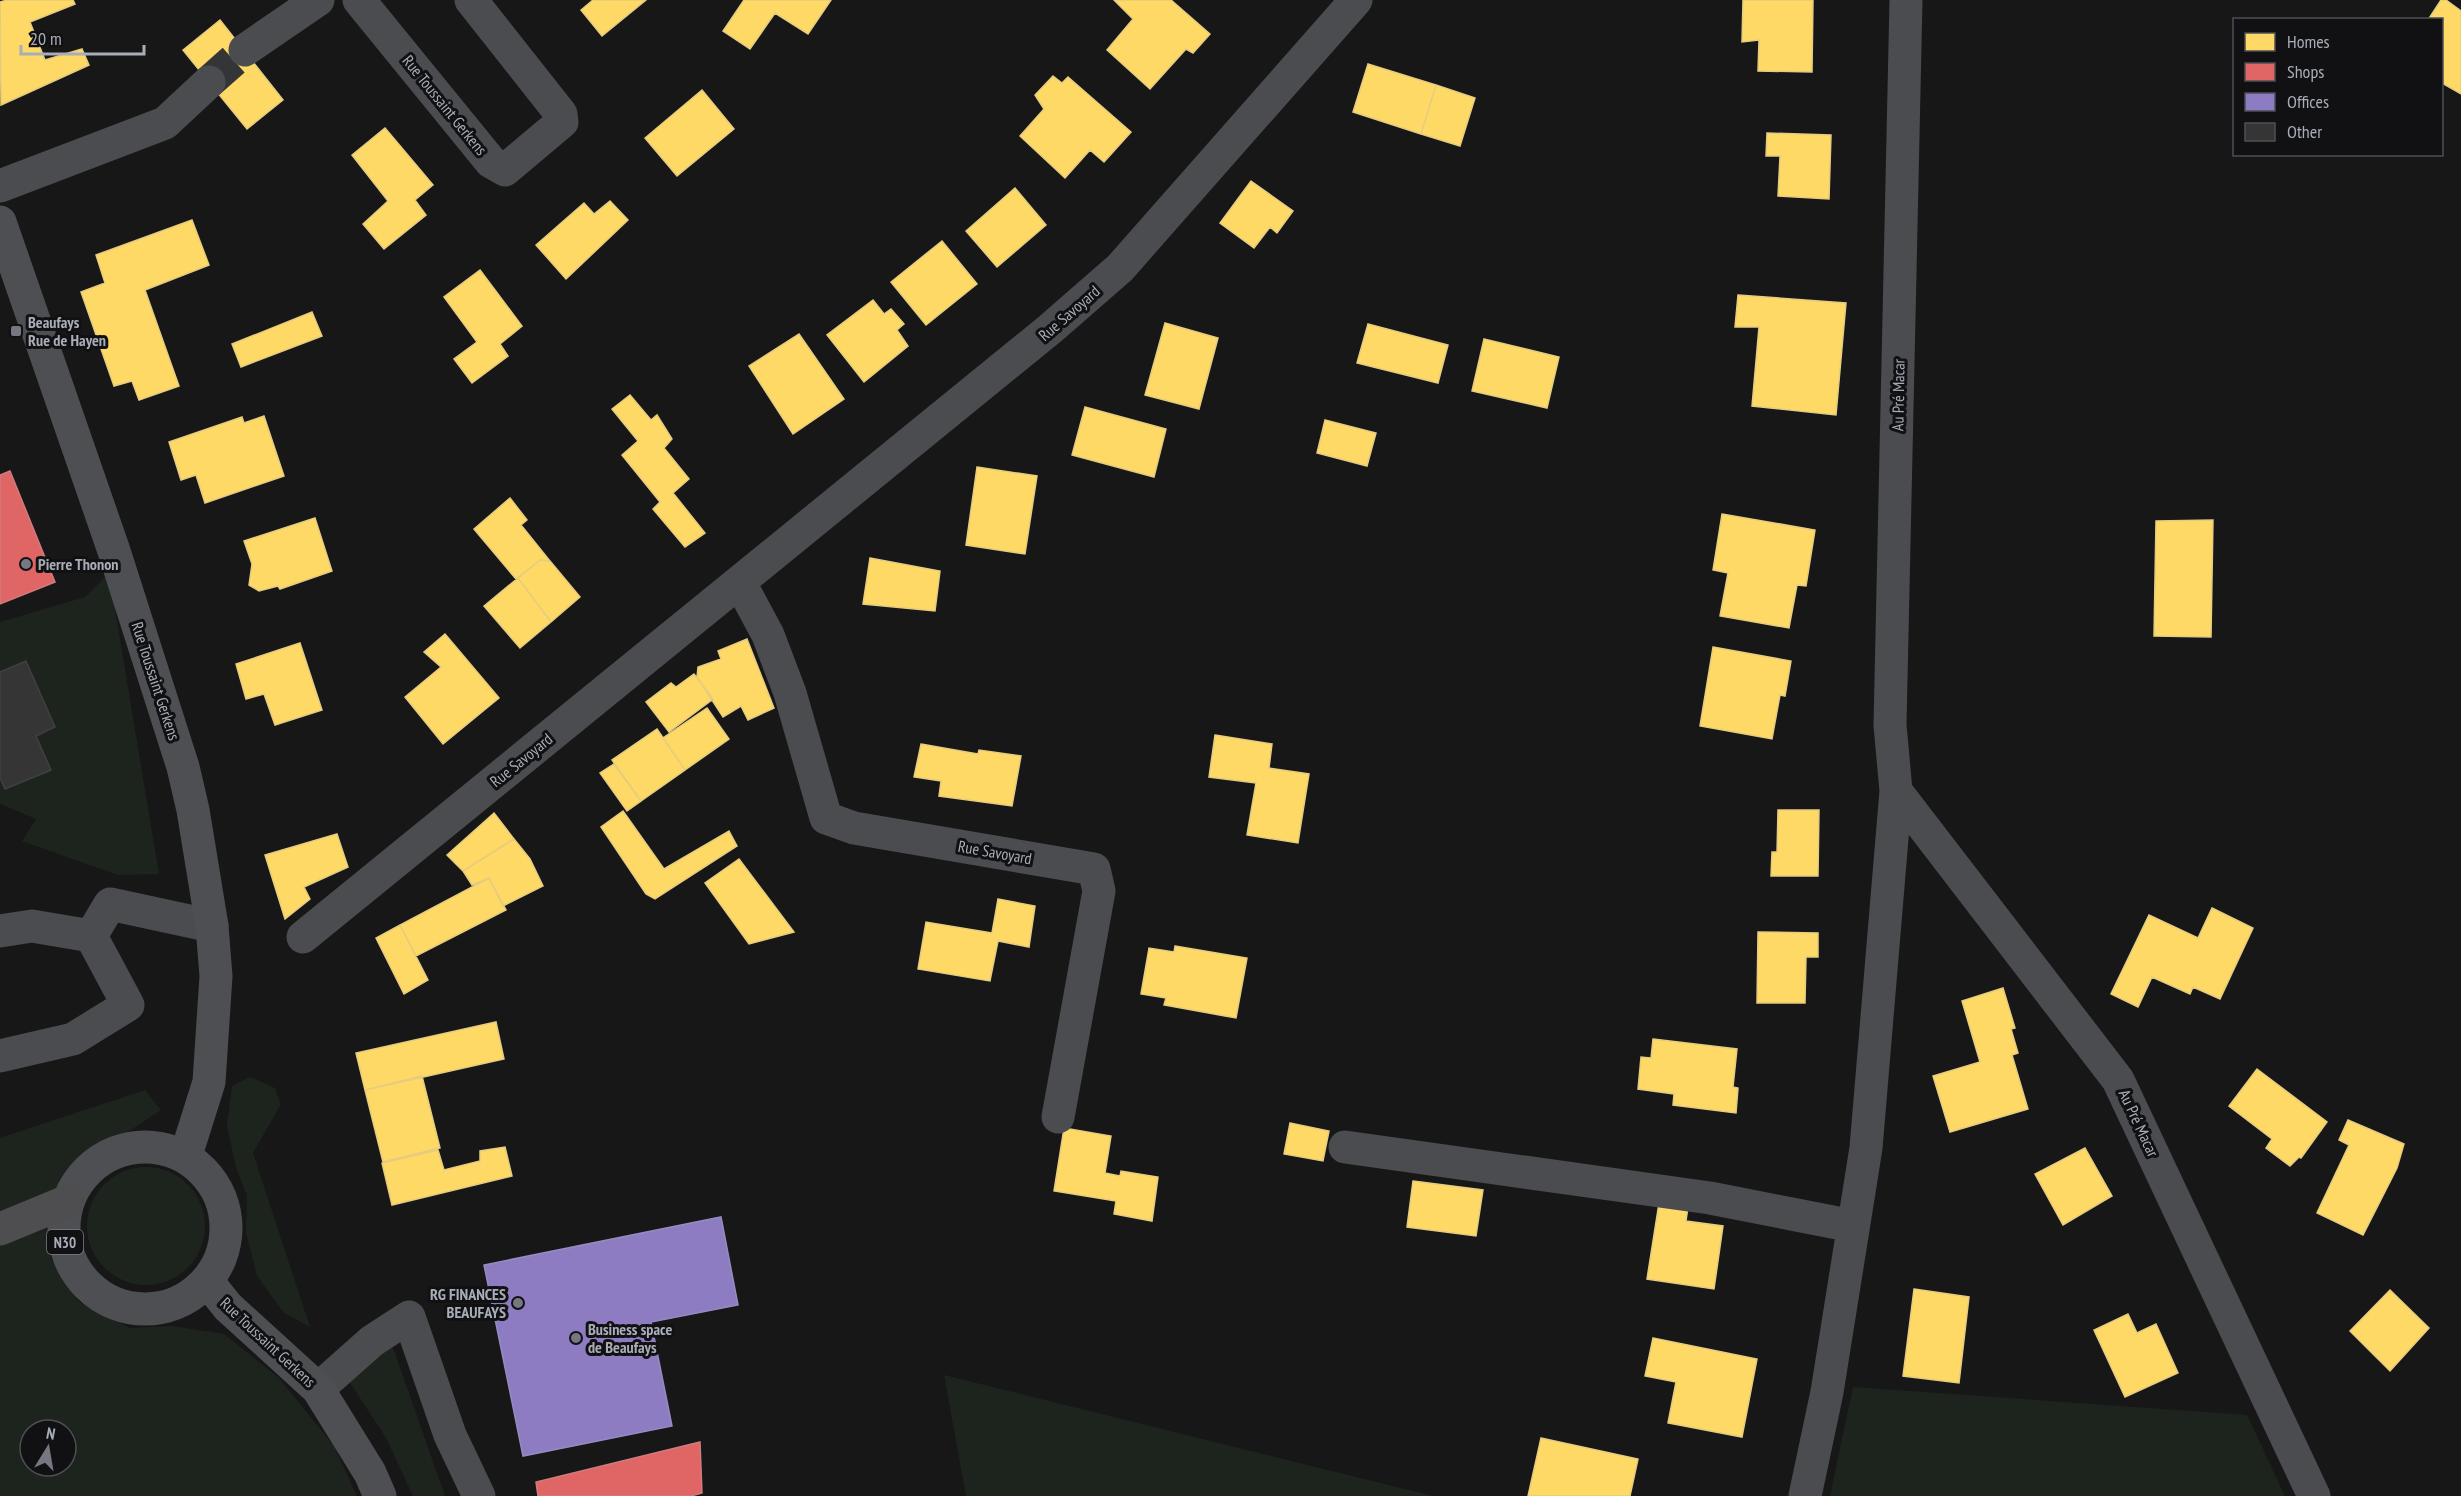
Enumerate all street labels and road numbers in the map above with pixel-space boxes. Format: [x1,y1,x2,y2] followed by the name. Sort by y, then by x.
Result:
[399,51,491,159] street label: Rue Toussaint Gerkens
[1034,281,1104,345] street label: Rue Savoyard
[1887,358,1909,431] street label: Au Pré Macar
[127,619,185,743] street label: Rue Toussaint Gerkens
[486,729,556,791] street label: Rue Savoyard
[957,836,1034,868] street label: Rue Savoyard
[2115,1086,2164,1160] street label: Au Pré Macar
[47,1230,83,1254] road number: N30
[216,1293,320,1391] street label: Rue Toussaint Gerkens

